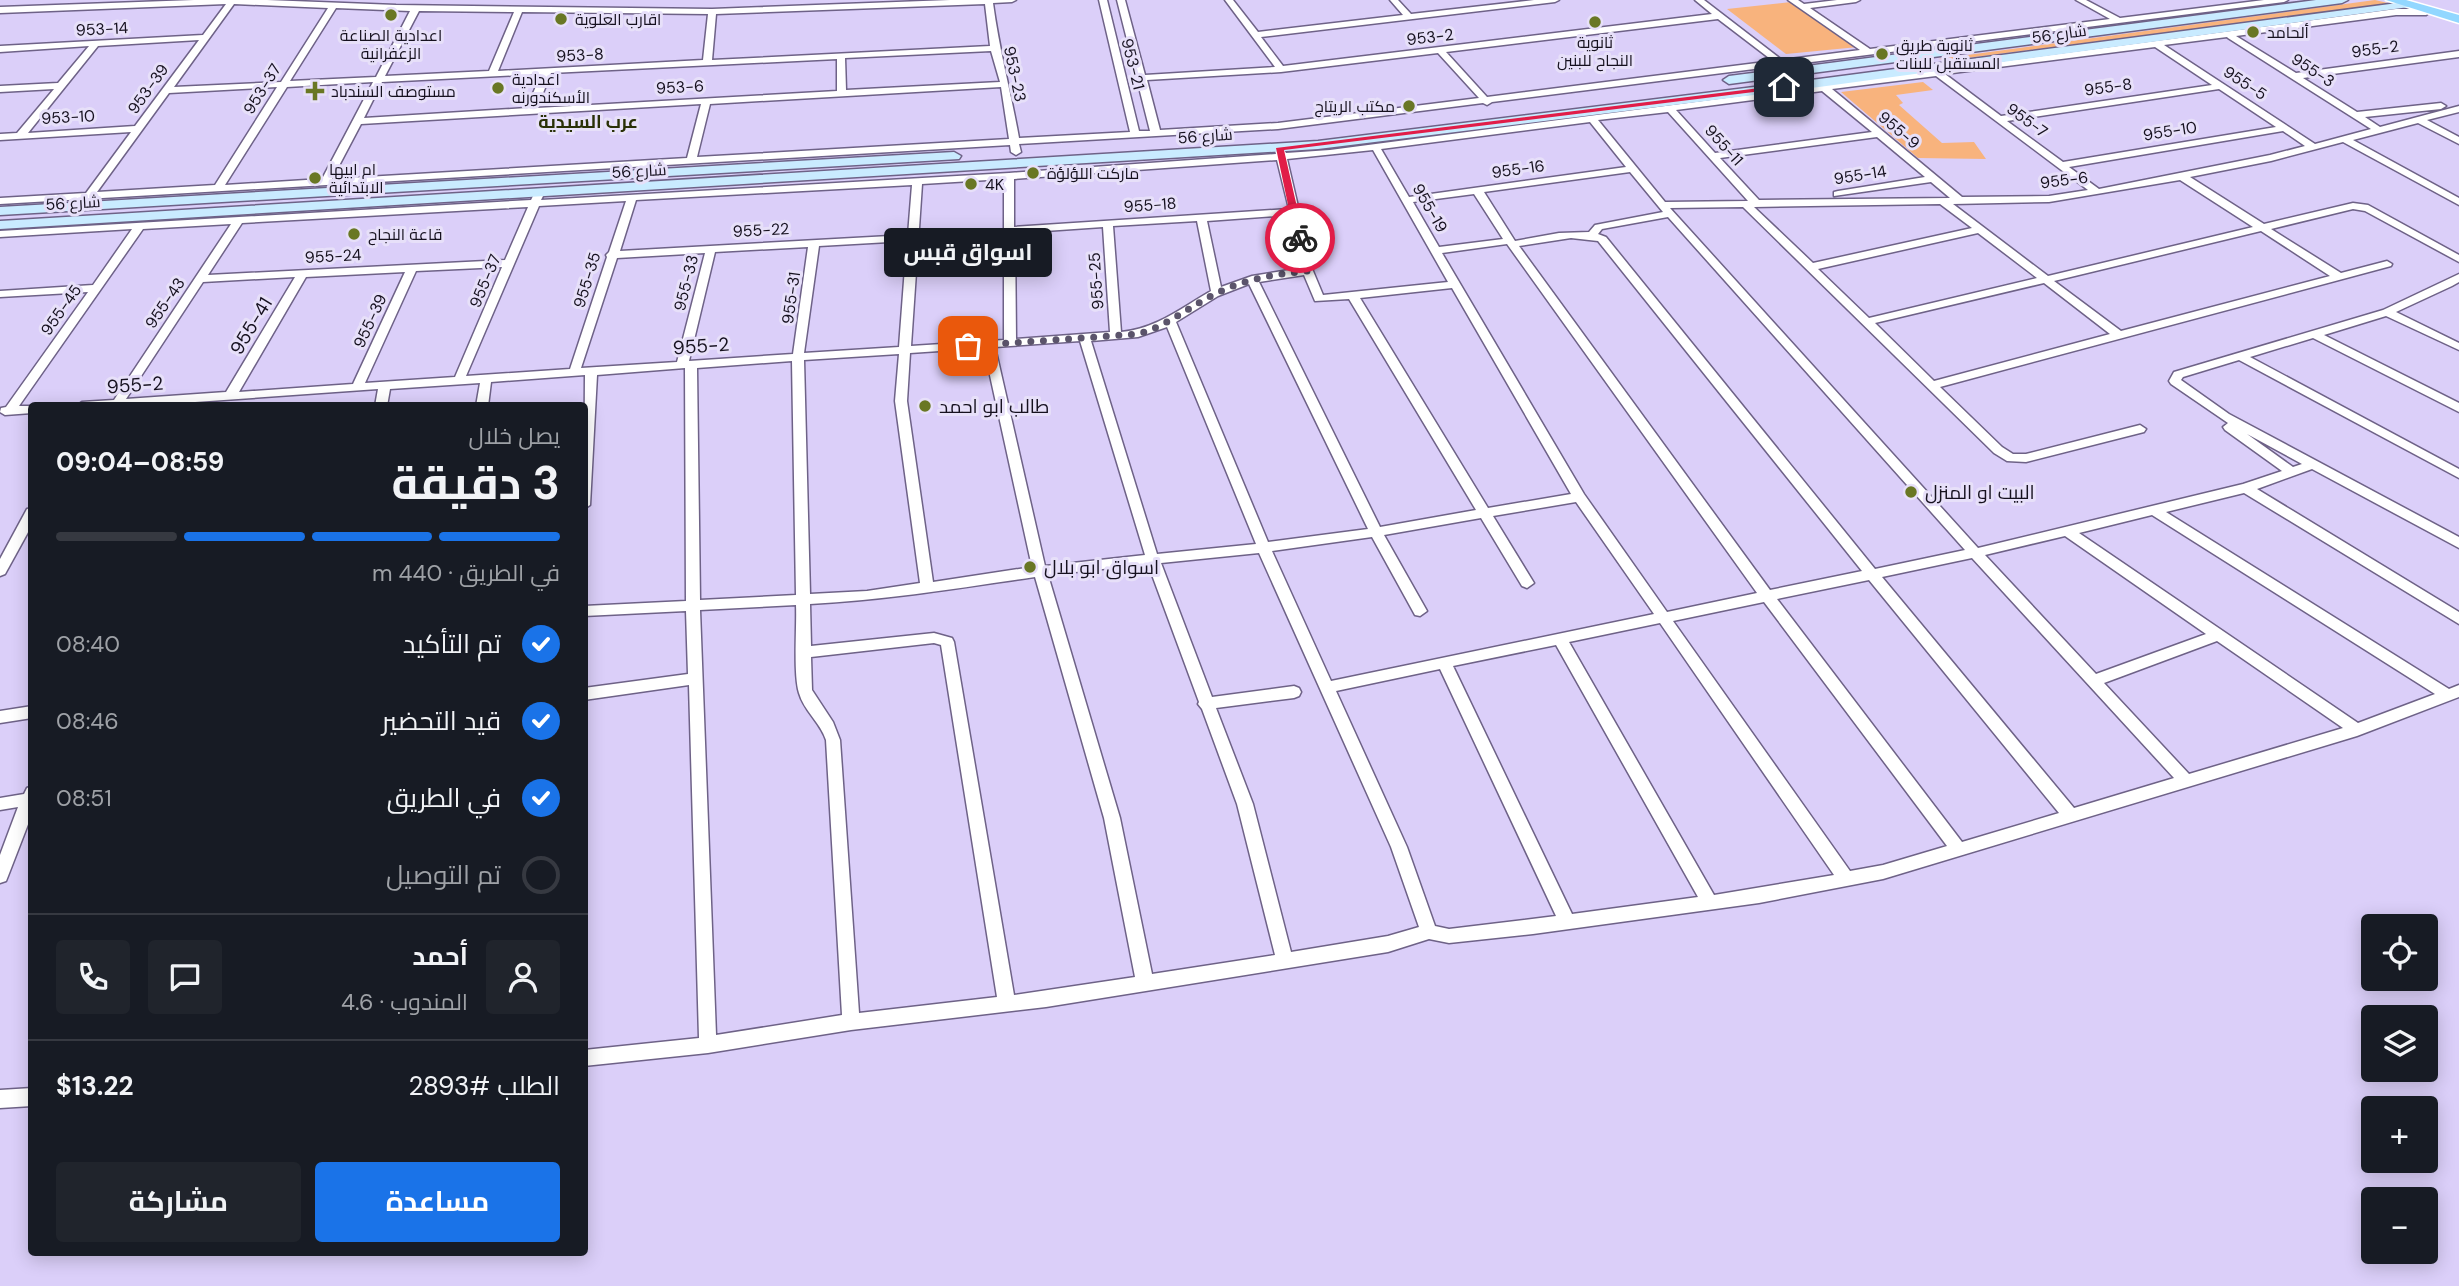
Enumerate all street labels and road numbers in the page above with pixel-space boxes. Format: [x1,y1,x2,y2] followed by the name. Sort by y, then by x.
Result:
[75,17,129,41] street label: 953-14
[2030,20,2088,49] street label: شارع 56
[1405,24,1455,50] street label: 953-2
[2350,35,2400,63] street label: 955-2
[1117,36,1149,92] street label: 953-21
[556,43,604,67] street label: 953-8
[999,44,1031,104] street label: 953-23
[2287,48,2339,92] street label: 955-3
[123,60,173,118] street label: 953-39
[238,60,286,118] street label: 953-37
[2219,61,2271,105] street label: 955-5
[2083,73,2133,101] street label: 955-8
[655,75,705,99] street label: 953-6
[2002,98,2052,142] street label: 955-7
[41,105,95,129] street label: 953-10
[1874,106,1924,154] street label: 955-9
[2142,116,2198,146] street label: 955-10
[1700,120,1748,170] street label: 955-11
[1177,124,1233,149] street label: شارع 56
[1490,155,1546,183] street label: 955-16
[611,159,667,184] street label: شارع 56
[1832,160,1888,190] street label: 955-14
[2039,167,2089,193] street label: 955-6
[1408,180,1452,236] street label: 955-19
[45,191,101,216] street label: شارع 56
[1123,193,1177,217] street label: 955-18
[732,218,790,242] street label: 955-22
[304,244,362,268] street label: 955-24
[569,249,605,311] street label: 955-35
[464,251,506,311] street label: 955-37
[1084,252,1108,310] street label: 955-25
[669,253,703,313] street label: 955-33
[777,271,805,325] street label: 955-31
[140,273,190,333] street label: 955-43
[36,280,86,340] street label: 955-45
[348,291,392,351] street label: 955-39
[224,293,278,359] street label: 955-41
[672,332,730,360] street label: 955-2
[106,371,164,399] street label: 955-2

